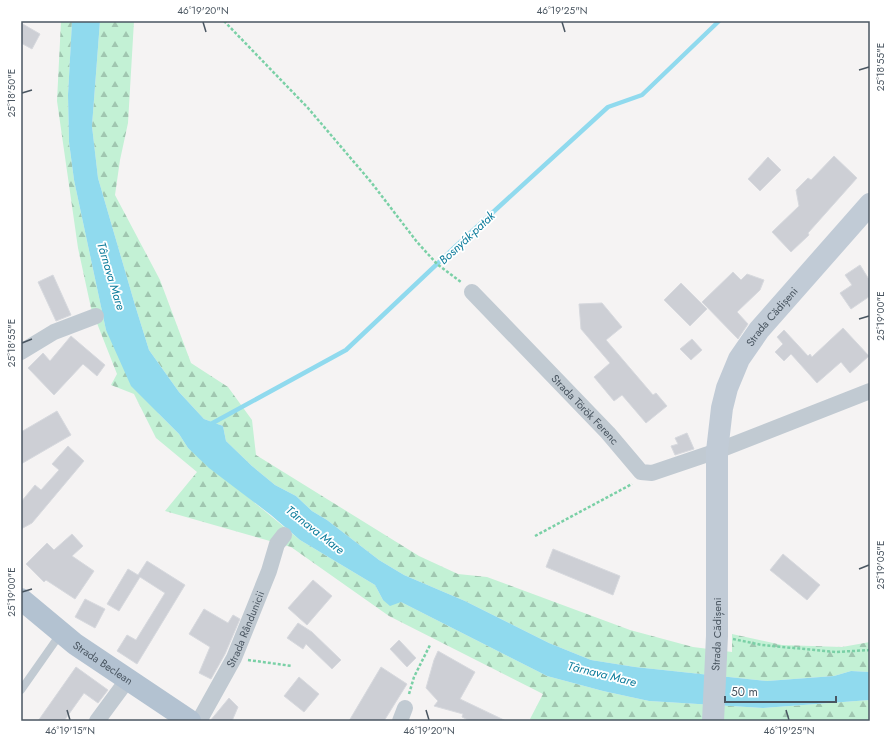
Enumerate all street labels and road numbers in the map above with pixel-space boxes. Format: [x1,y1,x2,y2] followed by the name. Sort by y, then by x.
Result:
[742,283,802,350] street label: Strada Cădișeni
[548,371,622,448] street label: Strada Török Ferenc
[222,588,268,671] street label: Strada Rândunicii
[707,597,725,671] street label: Strada Cădișeni
[70,637,136,689] street label: Strada Beclean

